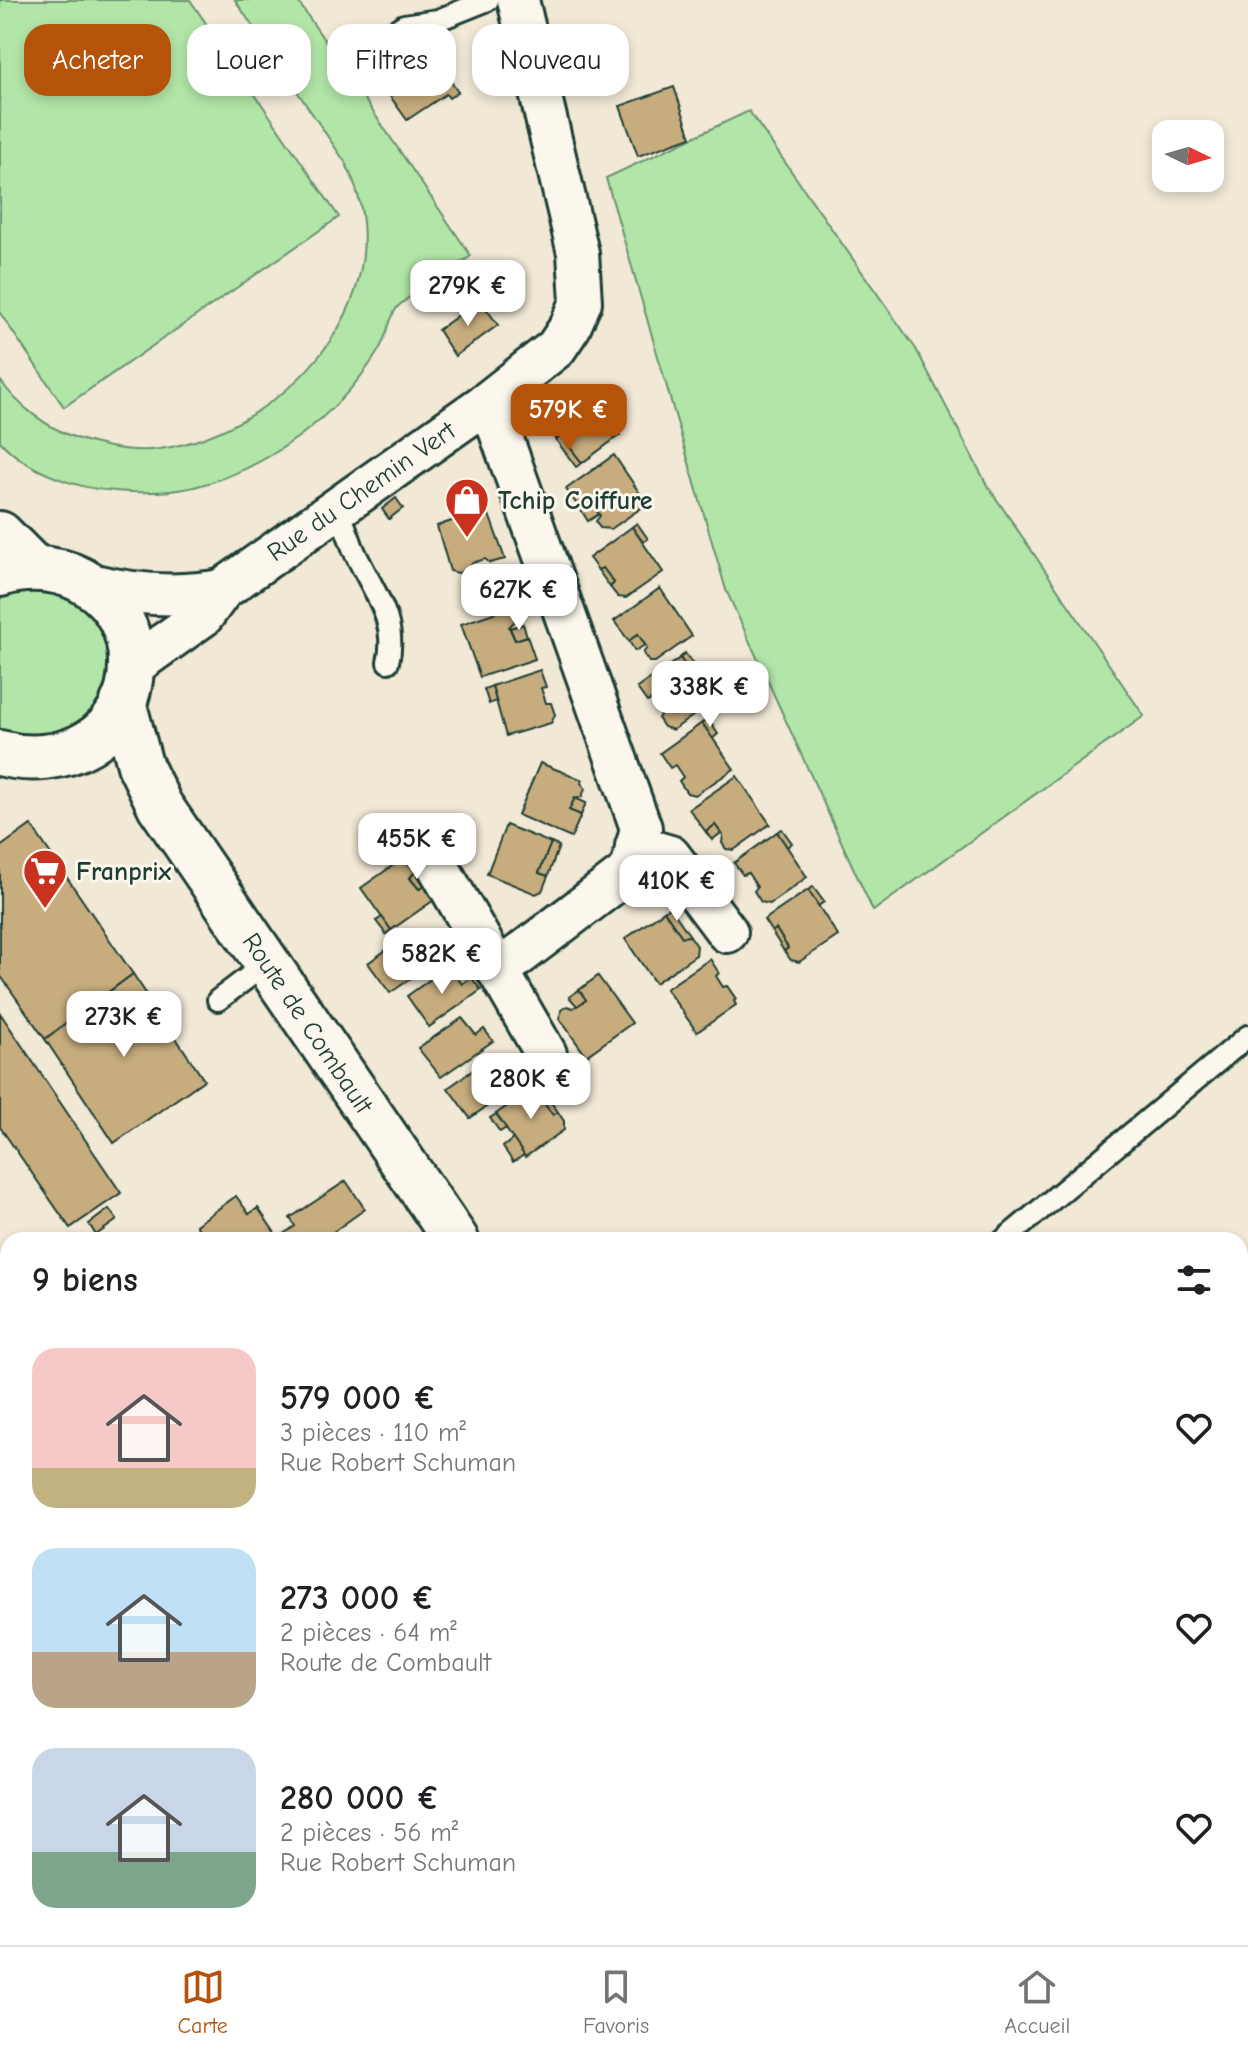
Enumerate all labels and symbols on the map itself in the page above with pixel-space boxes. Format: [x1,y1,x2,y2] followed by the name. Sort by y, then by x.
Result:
[1152,120,1224,192] north arrow
[403,260,533,328] pin: 279K €
[504,384,634,452] pin: 579K €
[262,415,463,568] street label: Rue du Chemin Vert
[443,476,491,539] shop icon: Tchip Coiffure
[498,486,653,516] place label: Tchip Coiffure
[454,564,584,632] pin: 627K €
[645,661,775,729] pin: 338K €
[352,813,482,881] pin: 455K €
[21,847,69,910] supermarket icon: Franprix
[612,855,742,923] pin: 410K €
[76,857,171,887] place label: Franprix
[236,928,379,1121] street label: Route de Combault
[377,928,507,996] pin: 582K €
[59,991,189,1059] pin: 273K €
[466,1053,596,1121] pin: 280K €

